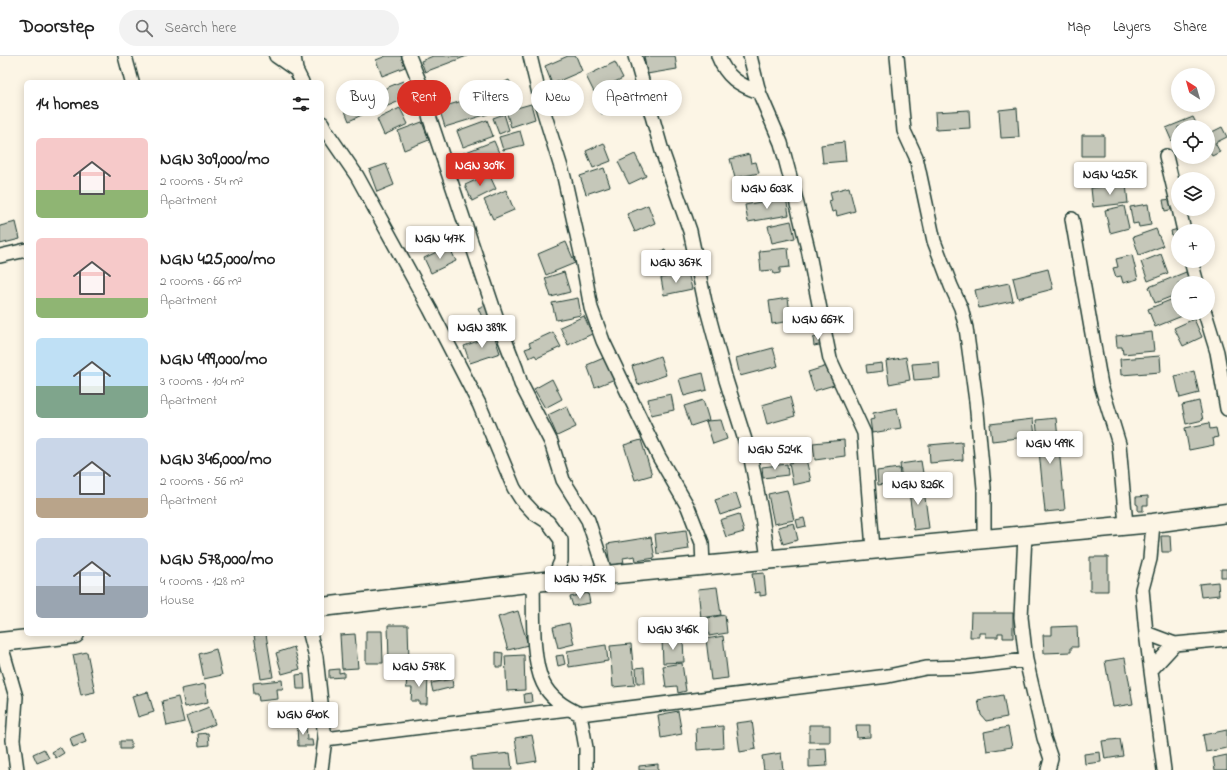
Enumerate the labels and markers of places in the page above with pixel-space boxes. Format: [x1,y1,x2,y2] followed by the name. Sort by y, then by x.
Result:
[439,153,521,187] pin: NGN 309K
[1069,162,1151,196] pin: NGN 425K
[726,176,808,210] pin: NGN 603K
[399,226,481,260] pin: NGN 417K
[635,250,717,284] pin: NGN 367K
[777,307,859,341] pin: NGN 667K
[441,315,523,349] pin: NGN 389K
[1009,431,1091,465] pin: NGN 499K
[734,437,816,471] pin: NGN 524K
[877,472,959,506] pin: NGN 826K
[539,566,621,600] pin: NGN 715K
[632,617,714,651] pin: NGN 346K
[378,654,460,688] pin: NGN 578K
[262,702,344,736] pin: NGN 640K

